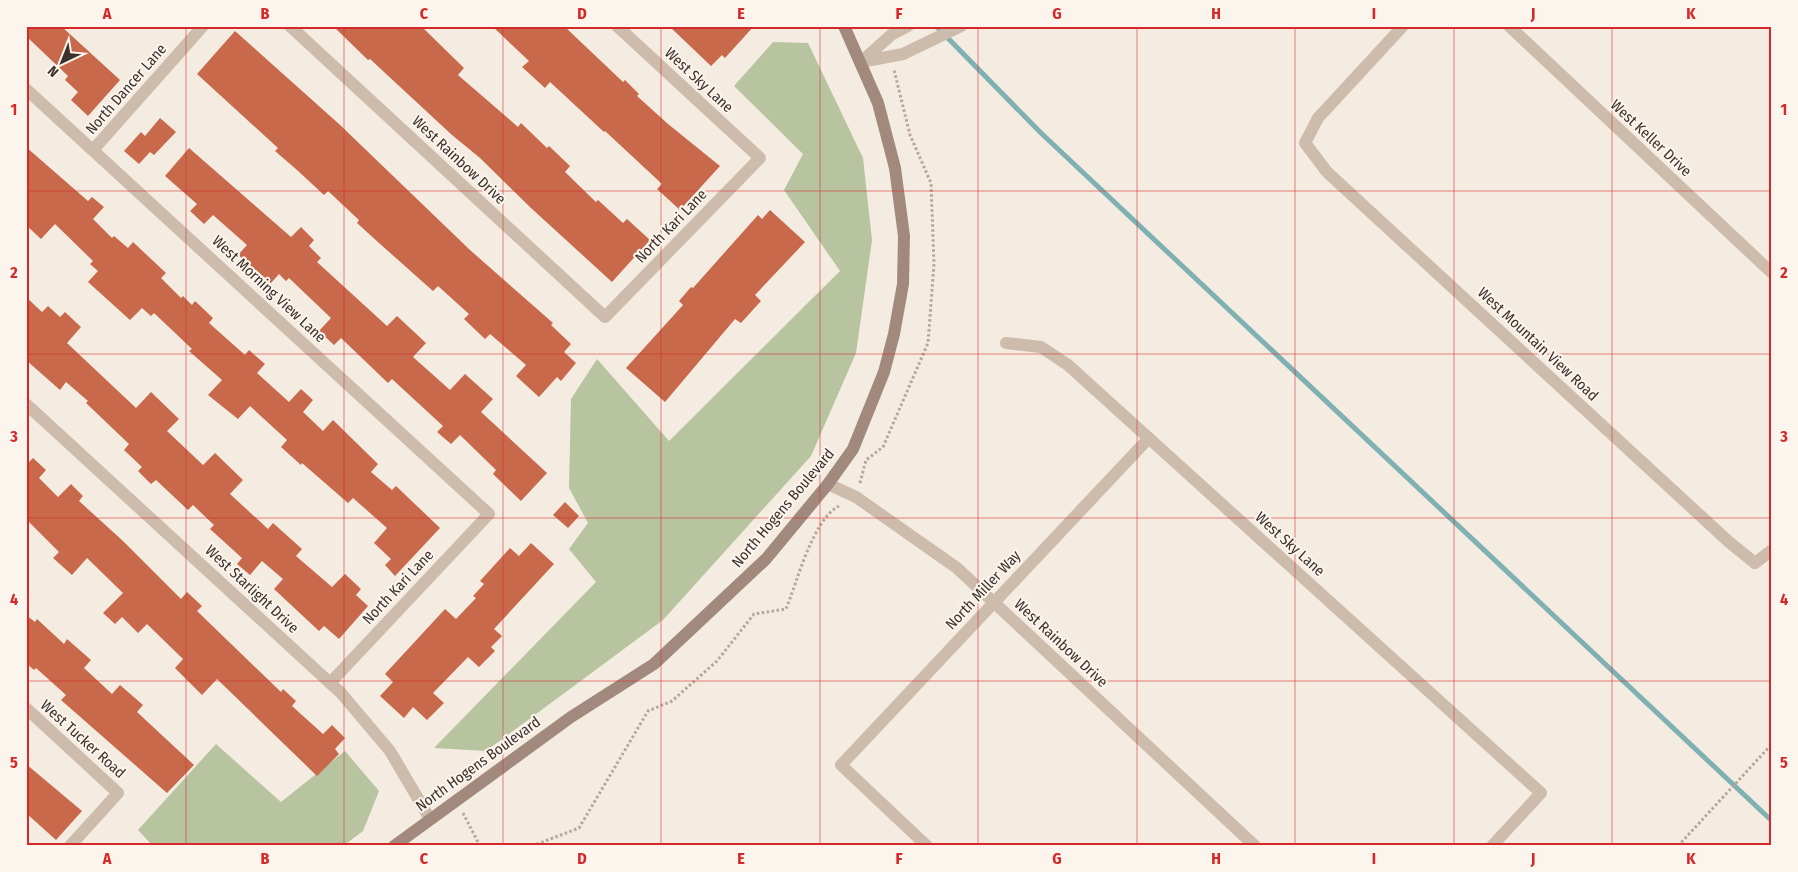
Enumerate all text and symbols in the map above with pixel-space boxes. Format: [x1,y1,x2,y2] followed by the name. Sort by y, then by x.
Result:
[102,4,112,23] text: A
[261,4,270,23] text: B
[420,4,429,23] text: C
[577,4,587,23] text: D
[737,4,745,23] text: E
[895,4,903,23] text: F
[1052,4,1062,23] text: G
[1211,4,1221,23] text: H
[1372,4,1376,23] text: I
[1530,4,1535,23] text: J
[1686,4,1696,23] text: K
[38,38,88,88] north arrow
[82,40,170,138] street label: North Dancer Lane
[661,44,737,116] street label: West Sky Lane
[45,62,62,80] text: N
[1607,96,1695,180] street label: West Keller Drive
[11,100,17,119] text: 1
[1781,100,1787,119] text: 1
[408,112,510,208] street label: West Rainbow Drive
[631,185,711,267] street label: North Kari Lane
[208,232,330,346] street label: West Morning View Lane
[9,263,18,282] text: 2
[1779,263,1788,282] text: 2
[1474,283,1602,405] street label: West Mountain View Road
[9,427,18,446] text: 3
[1779,427,1788,446] text: 3
[728,445,838,571] street label: North Hogens Boulevard
[1252,508,1328,580] street label: West Sky Lane
[202,541,302,637] street label: West Starlight Drive
[359,546,437,628] street label: North Kari Lane
[942,546,1024,633] street label: North Miller Way
[10,590,18,609] text: 4
[1780,590,1788,609] text: 4
[1010,595,1112,691] street label: West Rainbow Drive
[37,696,129,782] street label: West Tucker Road
[412,713,544,815] street label: North Hogens Boulevard
[10,753,18,772] text: 5
[1780,753,1788,772] text: 5
[102,849,112,868] text: A
[261,849,270,868] text: B
[420,849,429,868] text: C
[577,849,587,868] text: D
[737,849,745,868] text: E
[895,849,903,868] text: F
[1052,849,1062,868] text: G
[1211,849,1221,868] text: H
[1372,849,1376,868] text: I
[1530,849,1535,868] text: J
[1686,849,1696,868] text: K

